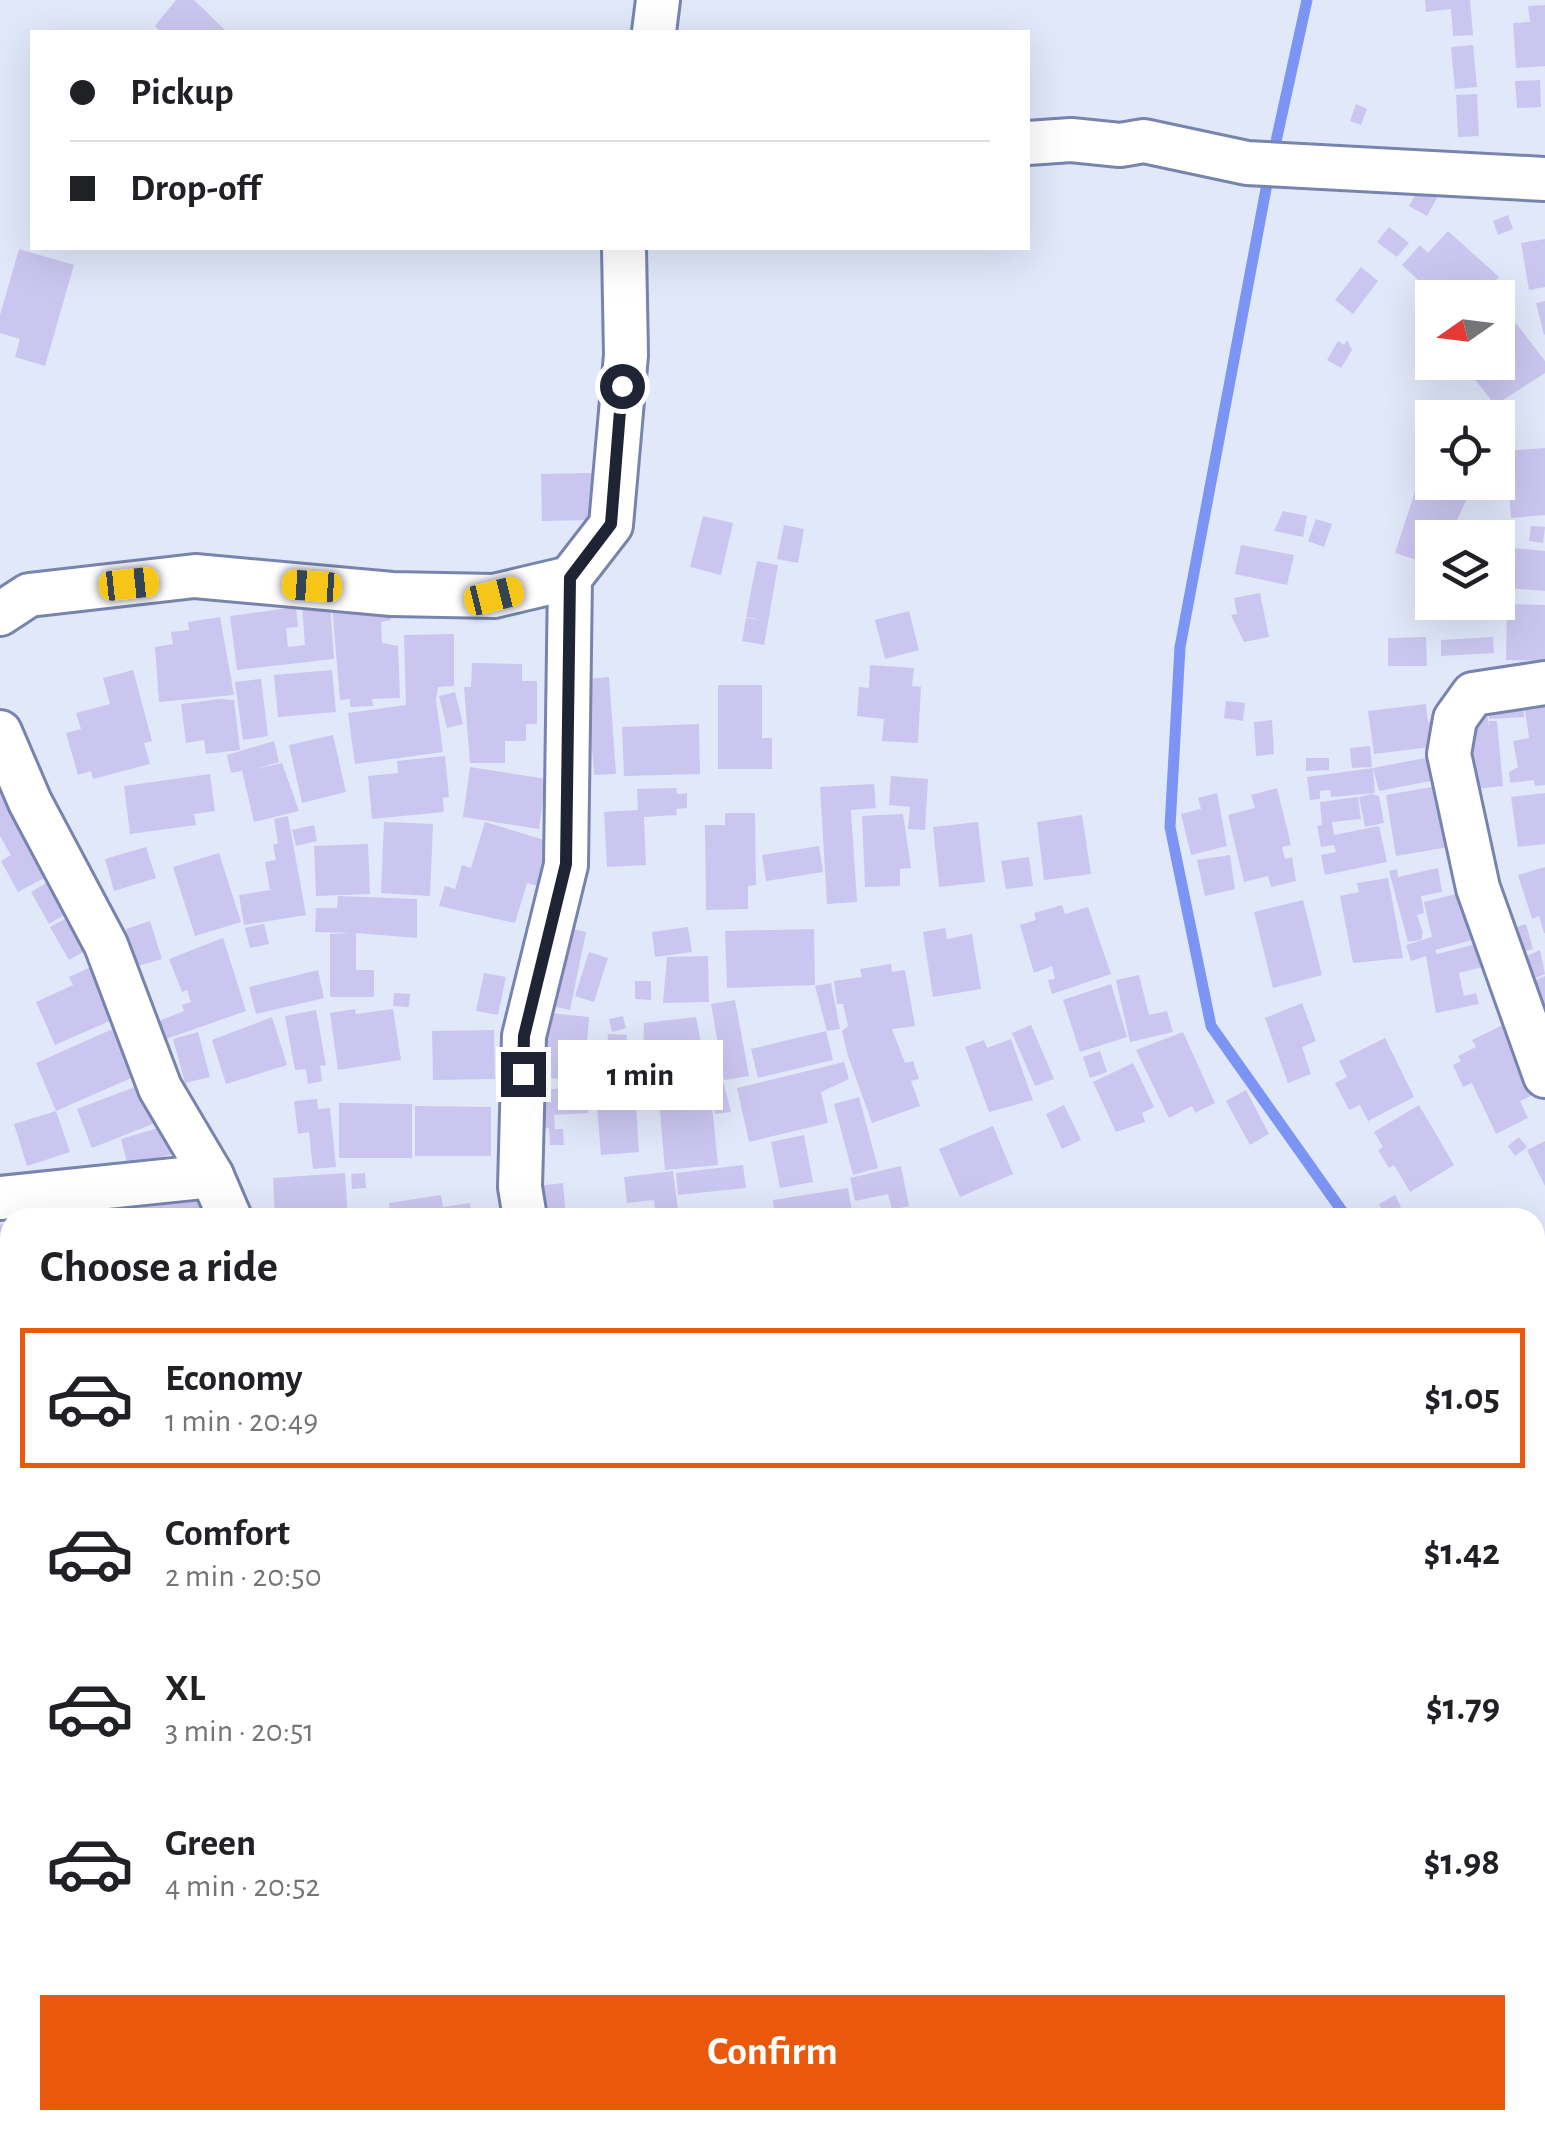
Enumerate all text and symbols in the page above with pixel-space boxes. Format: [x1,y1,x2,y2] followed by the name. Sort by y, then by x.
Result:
[130,74,234,112] text: Pickup
[130,170,261,208] text: Drop-off
[1415,280,1515,380] north arrow
[1415,280,1515,620] map controls
[600,364,645,409] route start
[1415,400,1515,500] button: locate
[1415,520,1515,620] button: layers
[98,566,160,602] car
[281,569,343,603] car
[461,574,527,618] car
[558,1039,723,1109] callout: 1 min
[501,1052,546,1097] route end
[607,1059,674,1091] text: 1 min
[40,1245,278,1290] text: Choose a ride
[45,1353,135,1443] icon: car
[165,1360,303,1398] text: Economy
[1424,1379,1500,1417] text: $1.05
[165,1405,318,1437] text: 1 min · 20:49
[45,1508,135,1598] icon: car
[165,1515,290,1553] text: Comfort
[1424,1534,1500,1572] text: $1.42
[165,1560,322,1592] text: 2 min · 20:50
[45,1663,135,1753] icon: car
[165,1670,205,1708] text: XL
[1426,1689,1500,1727] text: $1.79
[165,1715,314,1747] text: 3 min · 20:51
[45,1818,135,1908] icon: car
[165,1825,256,1863] text: Green
[1423,1844,1500,1882] text: $1.98
[165,1870,320,1902] text: 4 min · 20:52
[40,1995,1505,2110] button: Confirm

